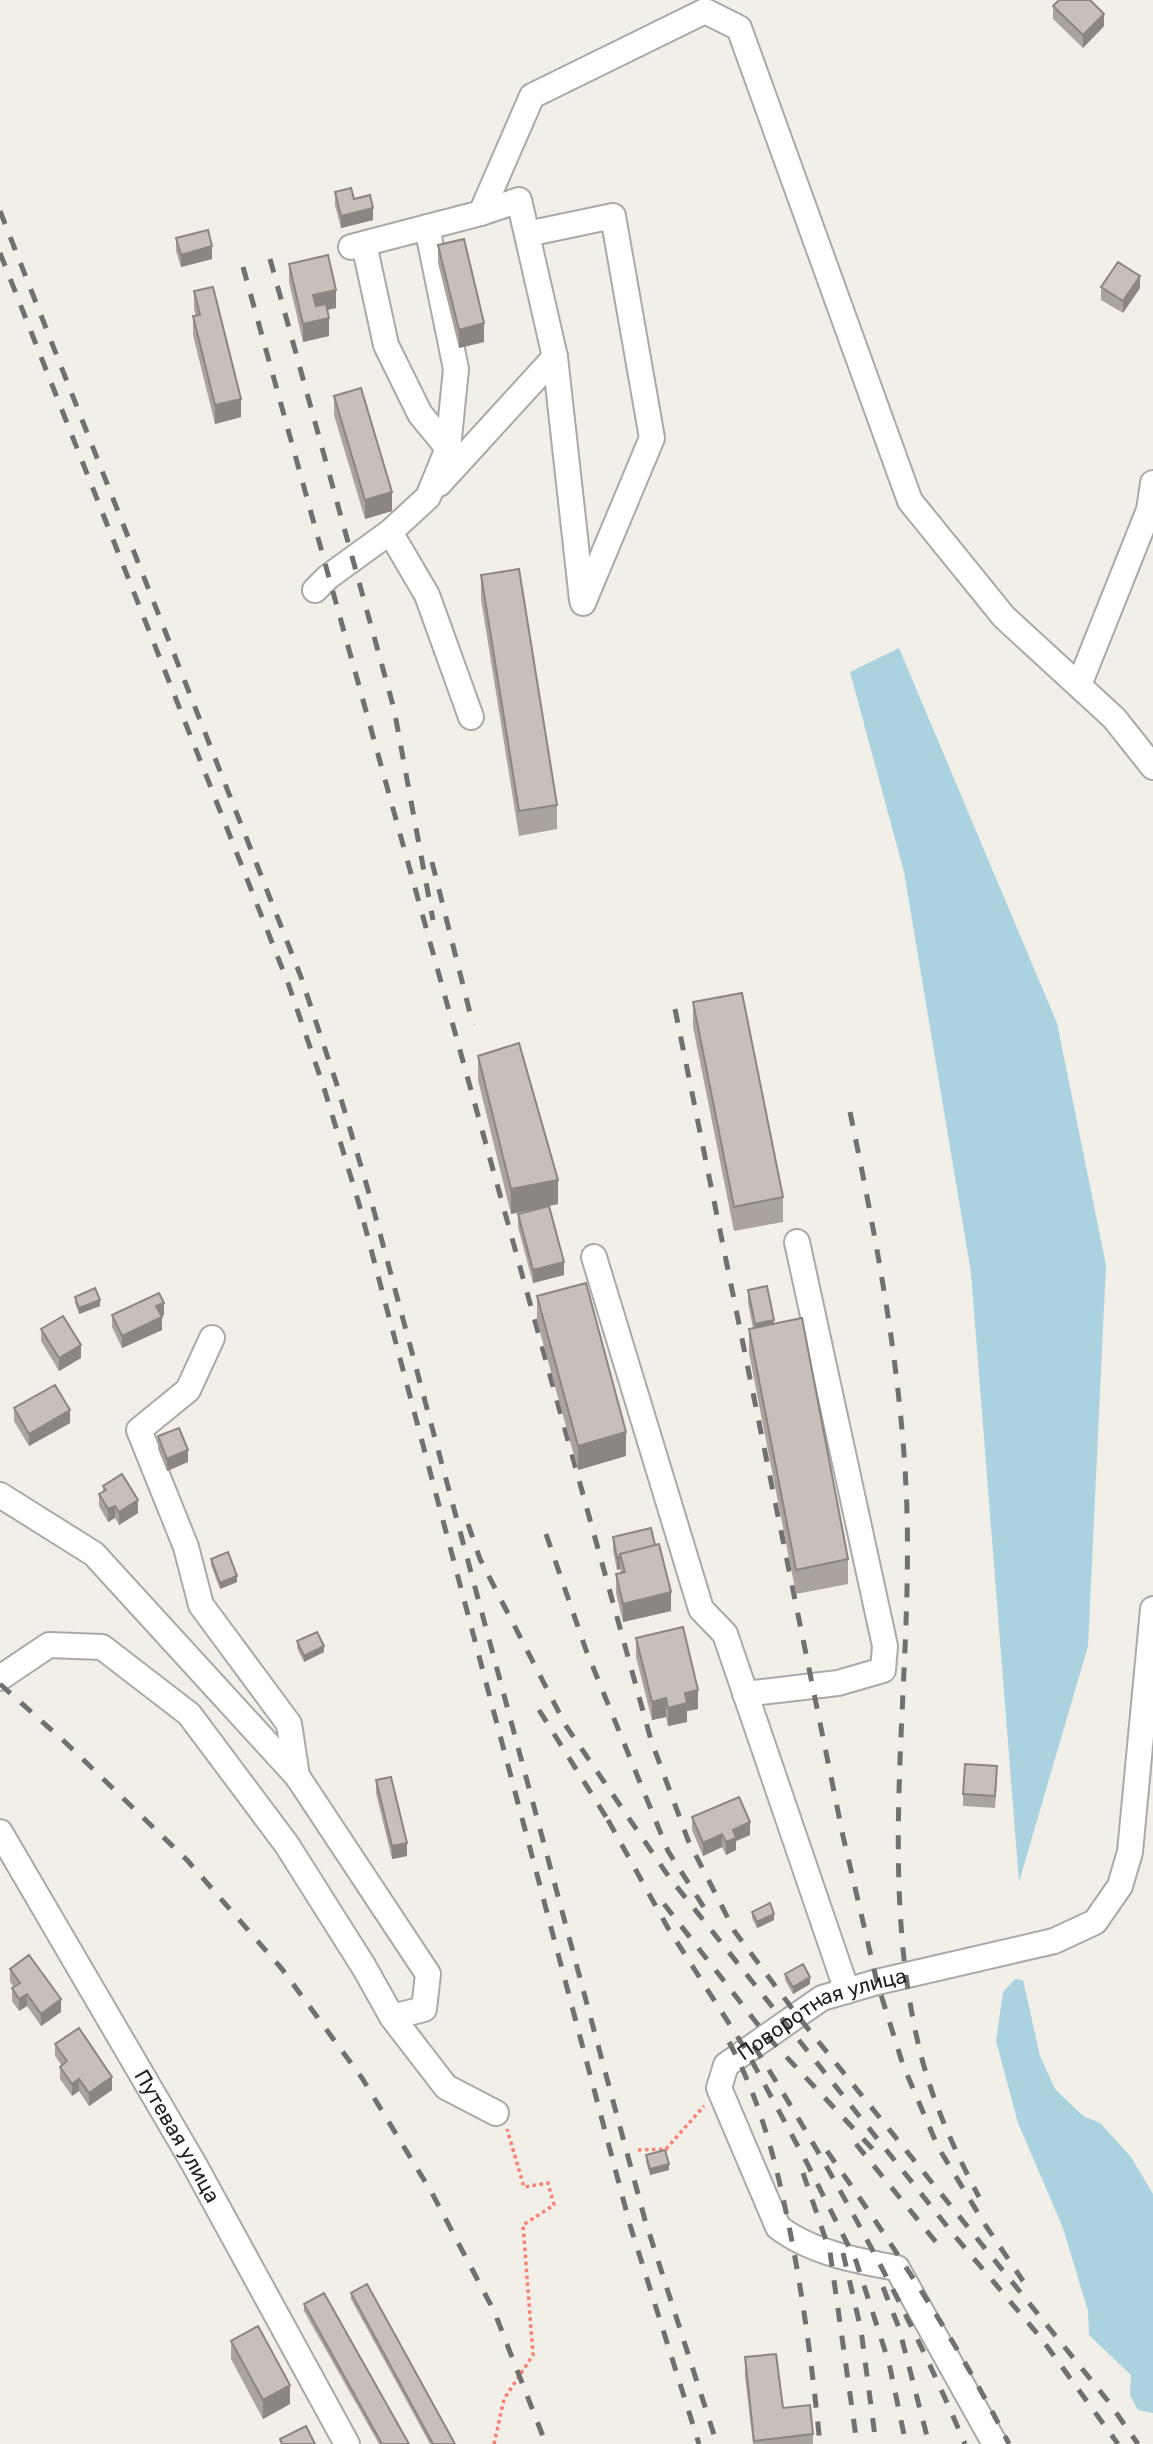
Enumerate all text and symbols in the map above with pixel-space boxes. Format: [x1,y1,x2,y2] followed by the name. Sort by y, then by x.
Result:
[732,1963,909,2065] street label: Поворотная улица
[130,2065,226,2207] street label: Путевая улица

